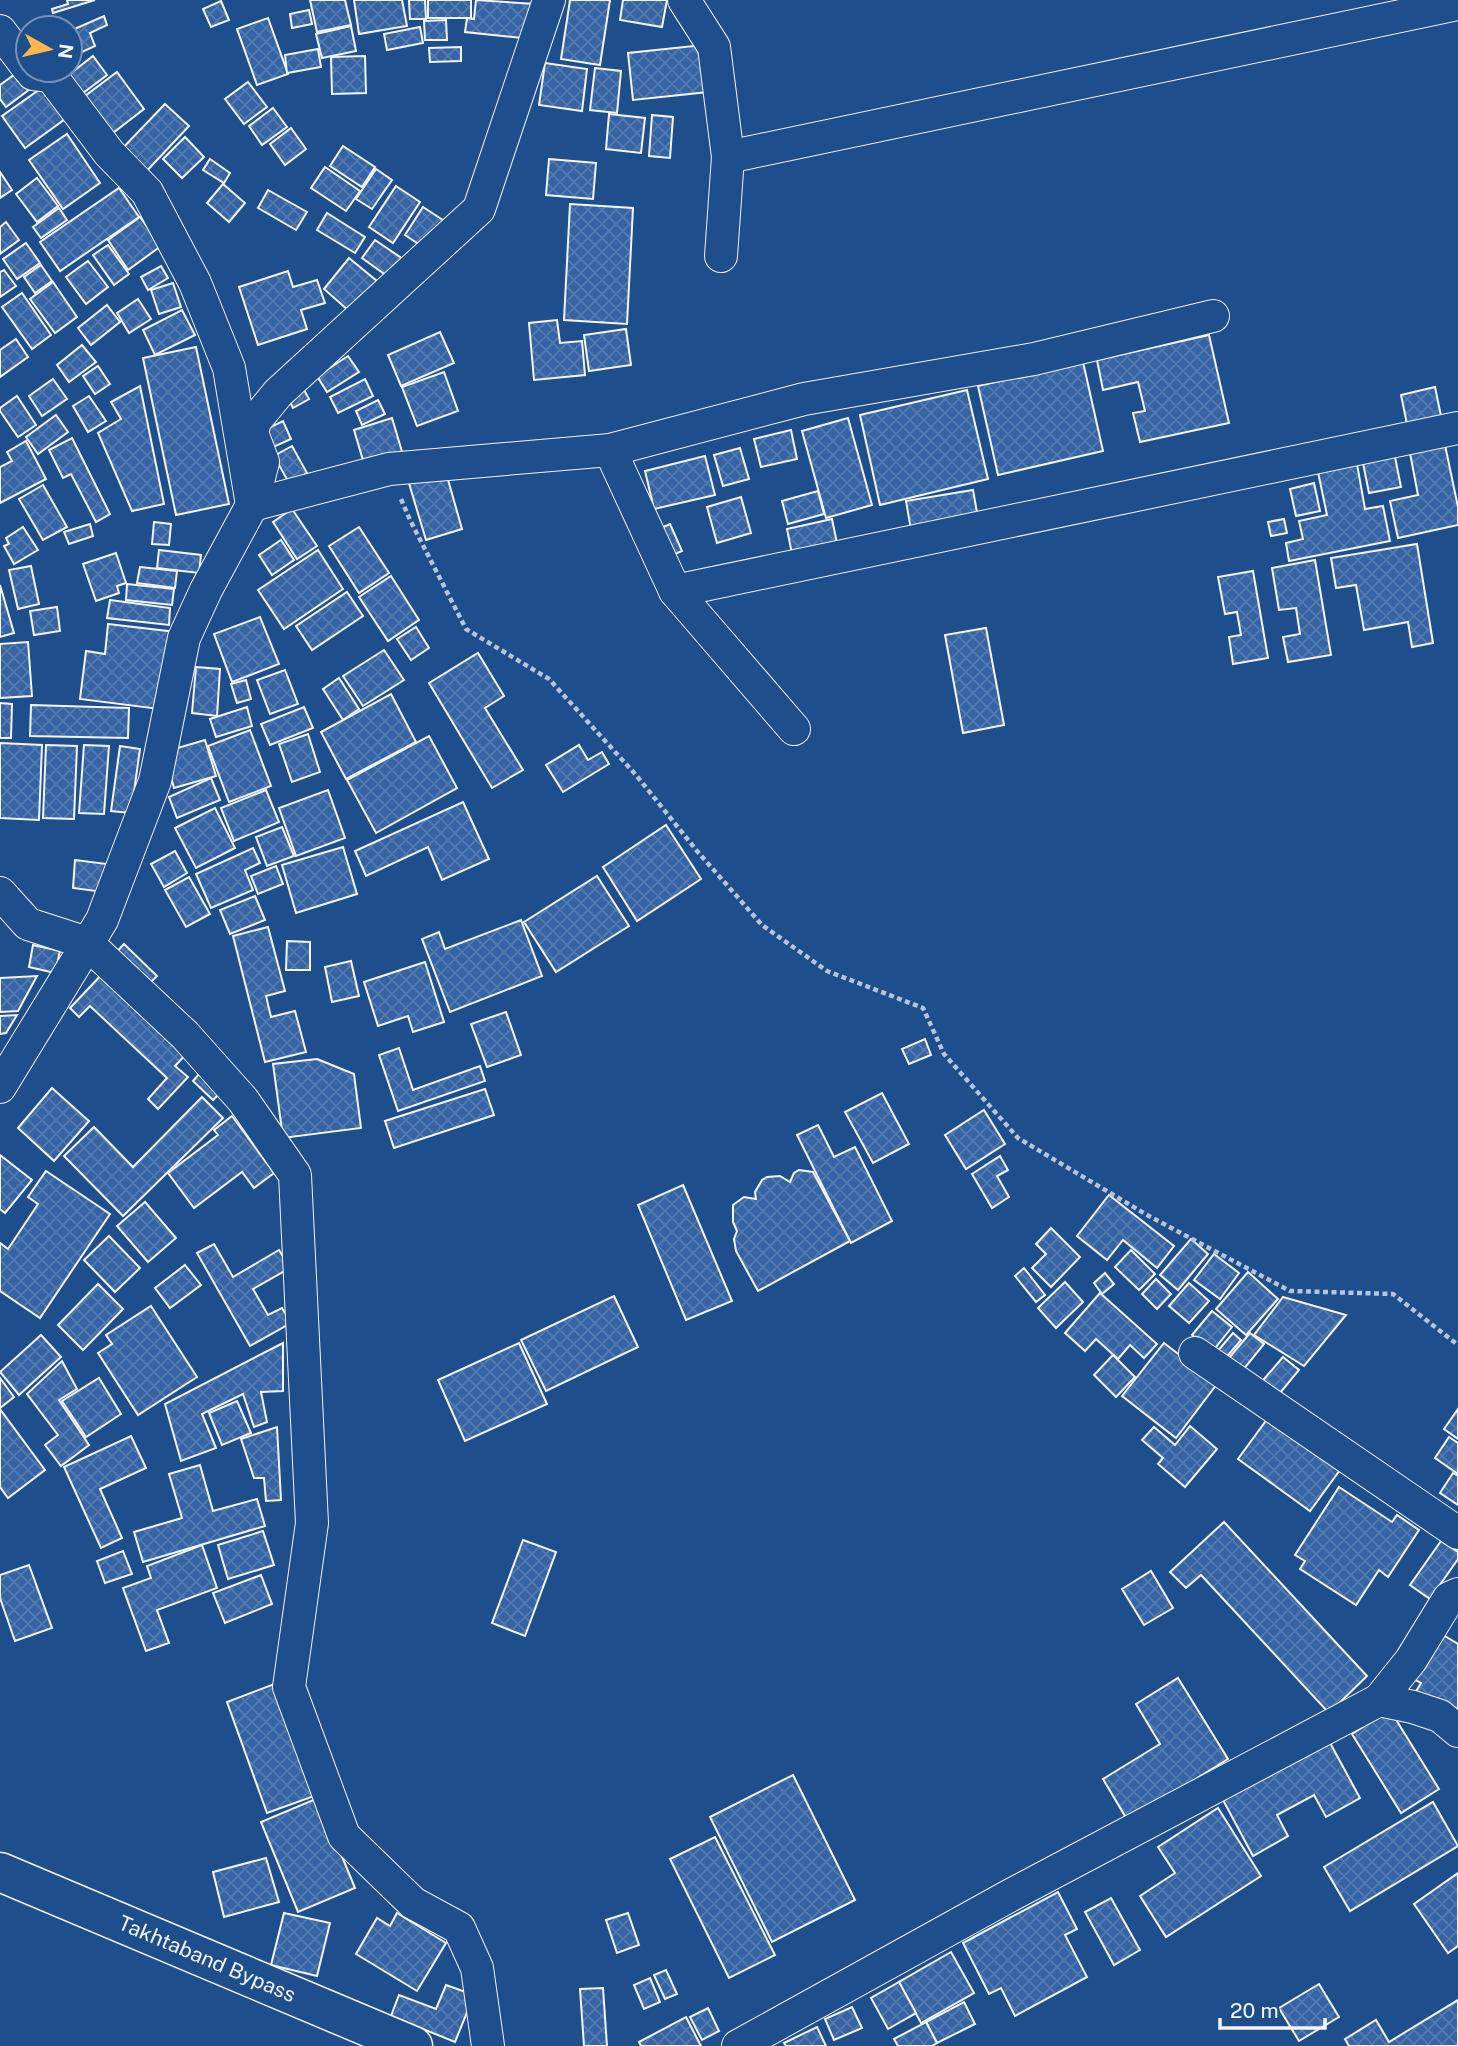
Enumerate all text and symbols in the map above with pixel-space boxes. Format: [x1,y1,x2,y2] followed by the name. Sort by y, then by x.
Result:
[14,14,84,84] north arrow
[54,42,78,60] text: N
[115,1910,300,2007] street label: Takhtaband Bypass
[1220,1986,1325,2030] scale bar
[1230,1998,1279,2023] text: 20 m

